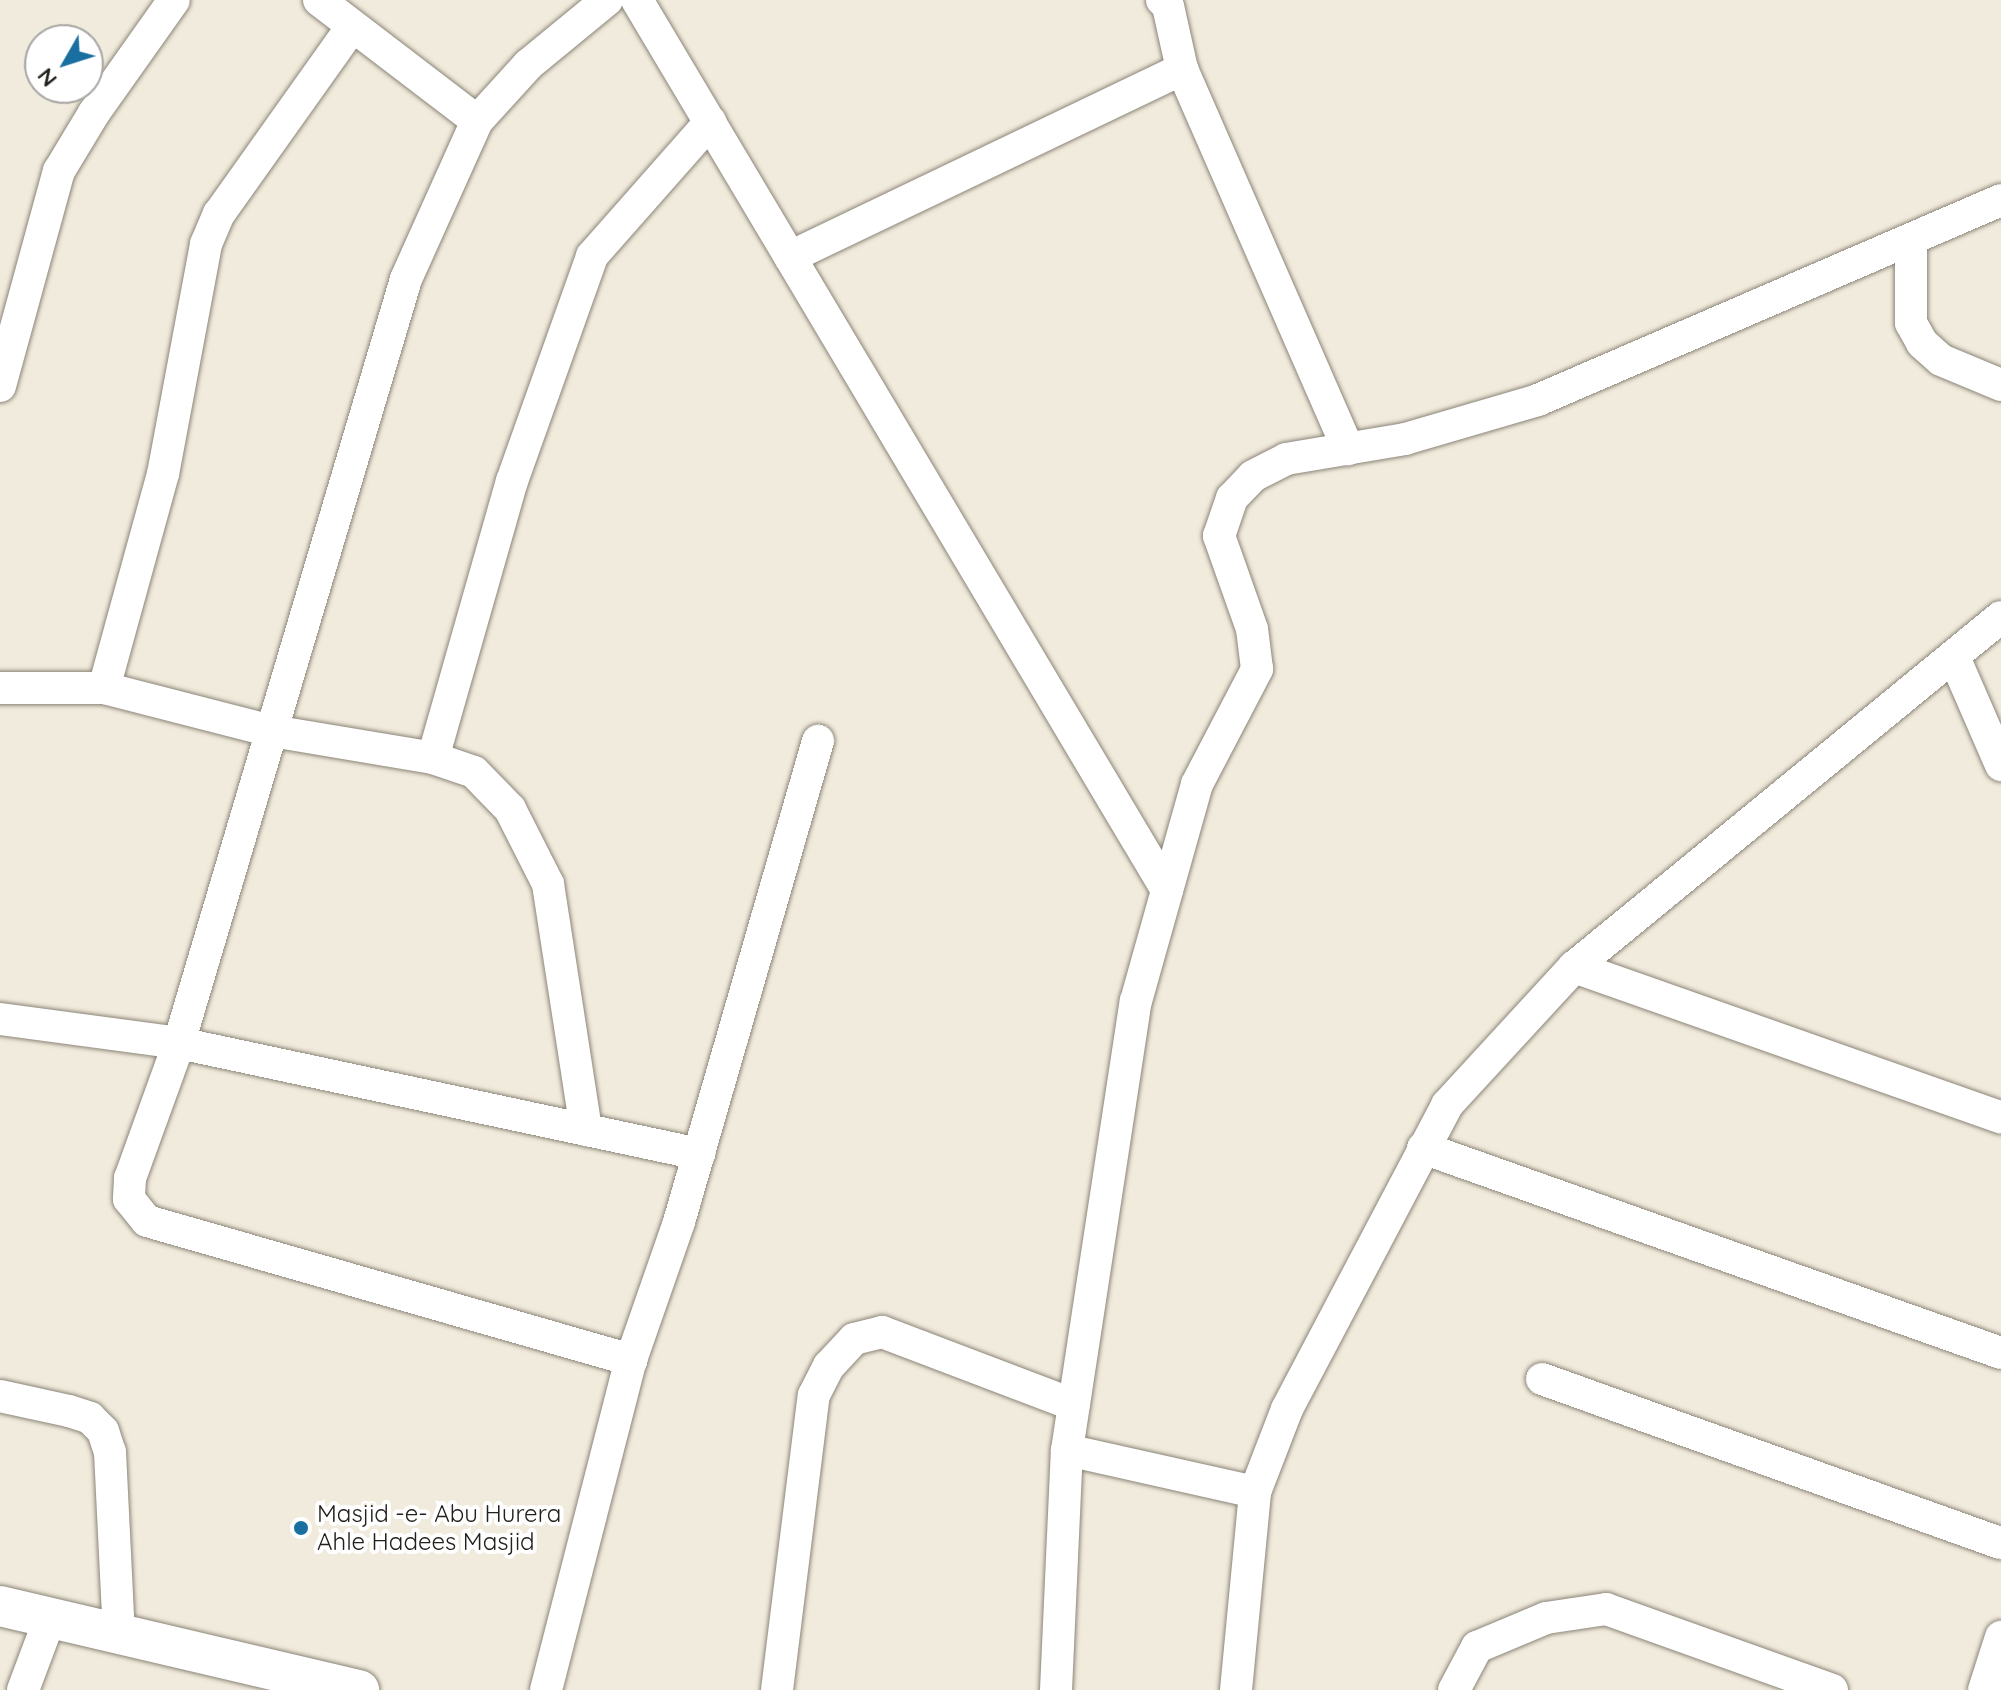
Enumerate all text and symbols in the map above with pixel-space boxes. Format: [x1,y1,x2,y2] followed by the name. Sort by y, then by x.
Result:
[24,24,104,104] north arrow
[31,63,63,93] text: N
[317,1500,561,1556] place label: Masjid -e- Abu Hurera Ahle Hadees Masjid
[292,1519,310,1537] marker: Masjid -e- Abu Hurera Ahle Hadees Masjid

